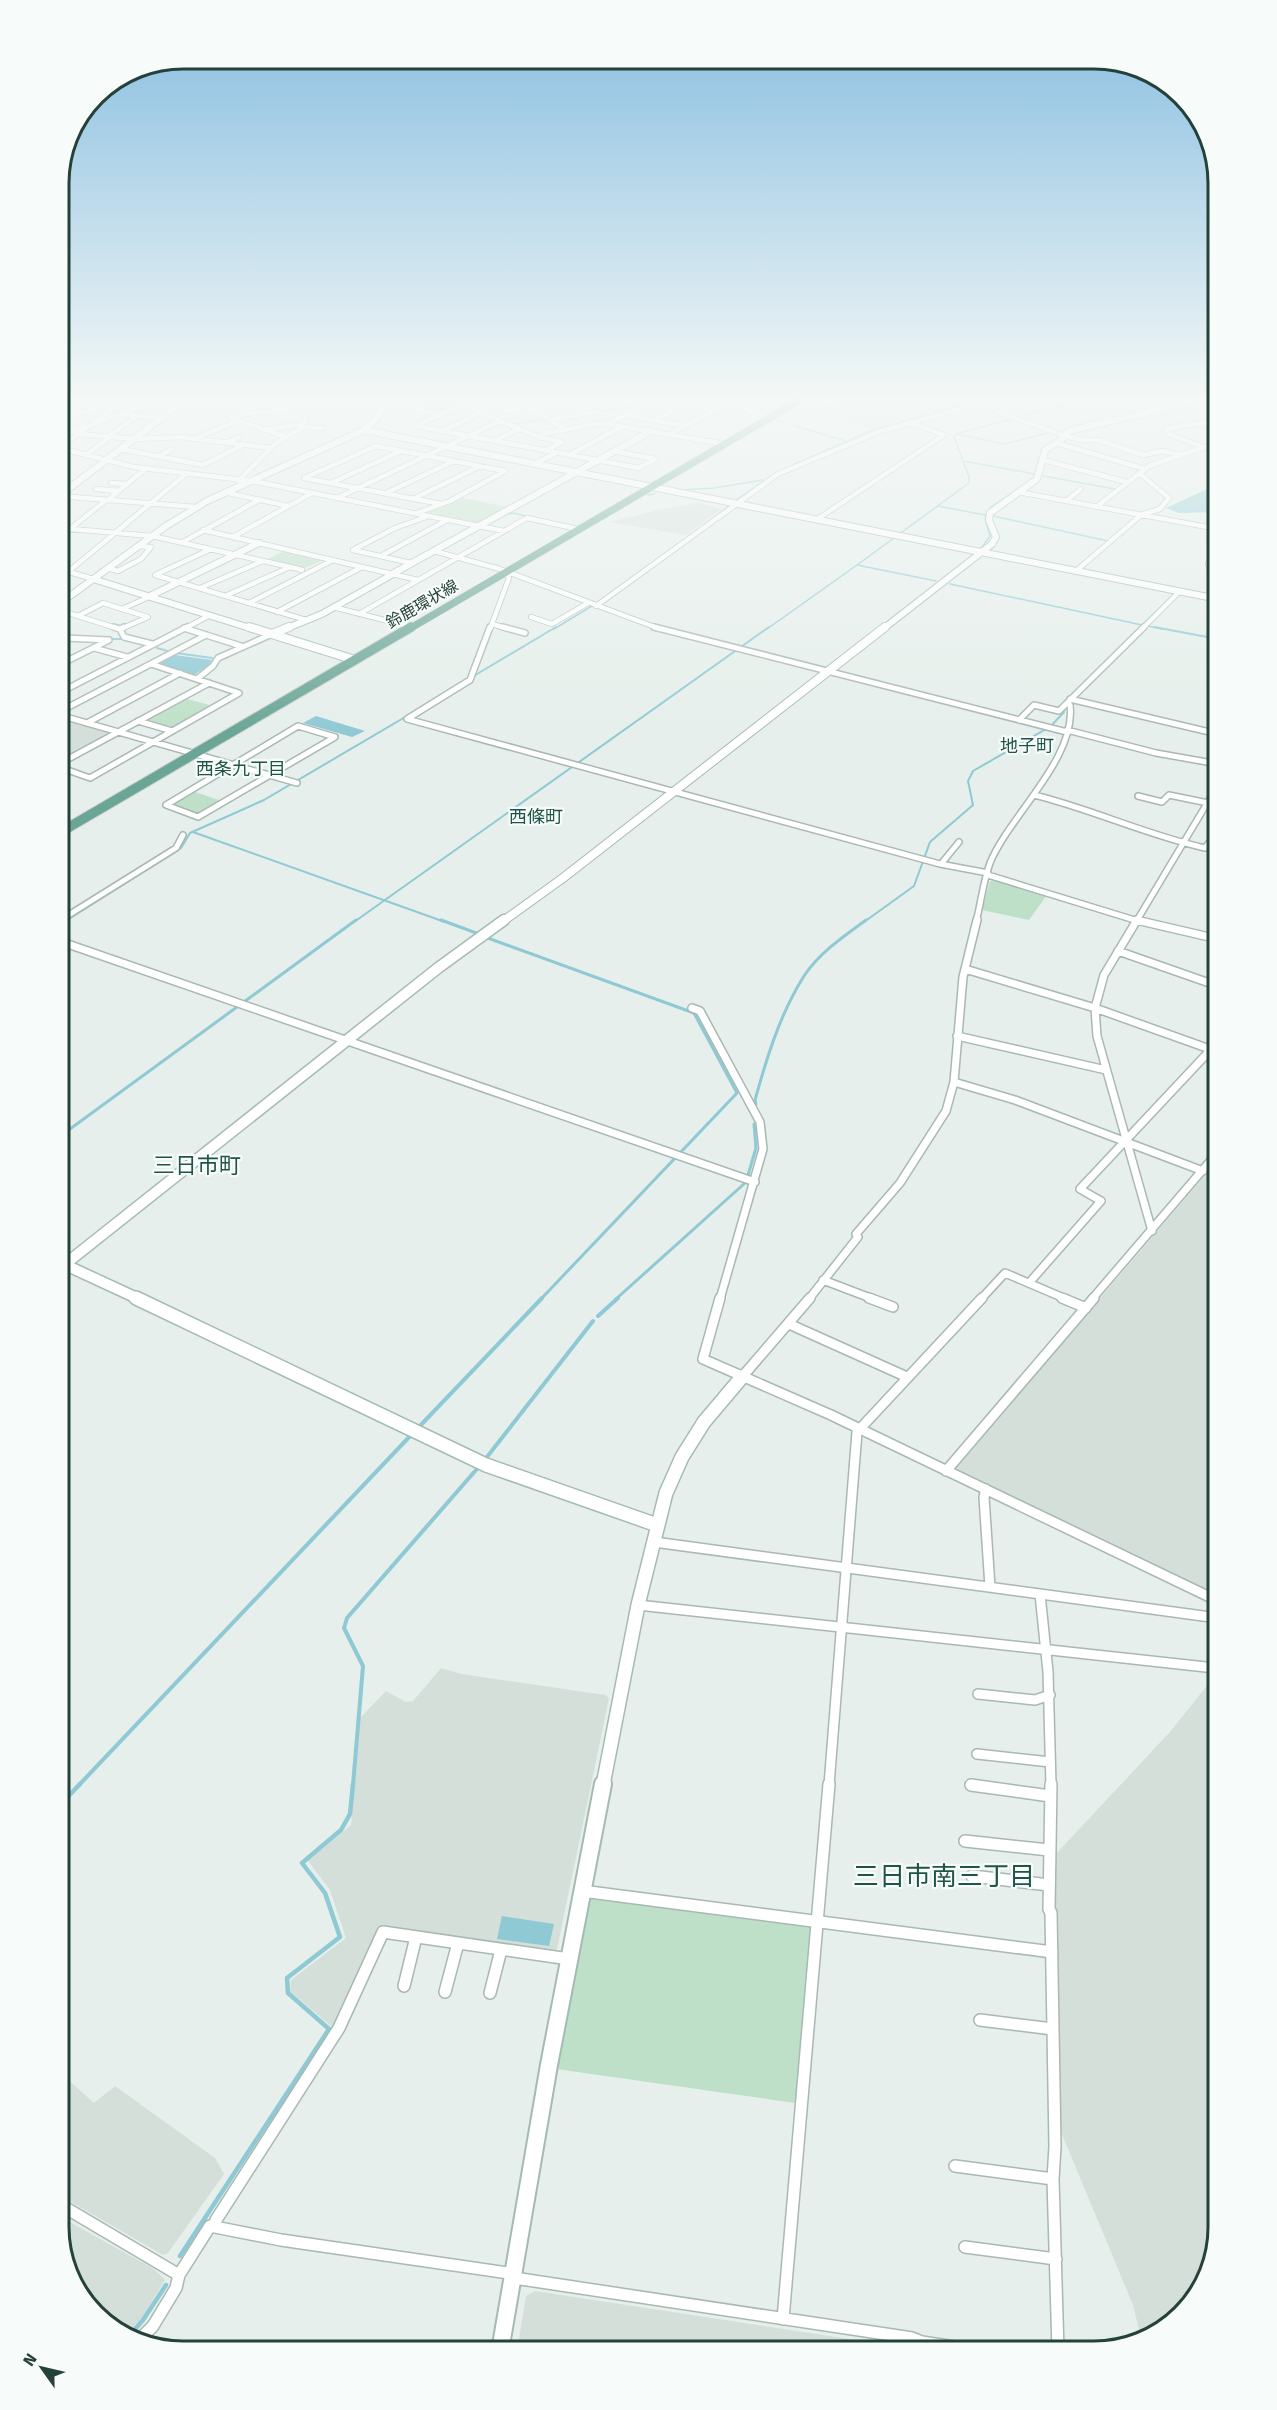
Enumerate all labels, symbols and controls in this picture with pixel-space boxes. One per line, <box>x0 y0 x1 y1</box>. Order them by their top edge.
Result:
street label: 鈴鹿環状線 <box>383 576 461 632</box>
district label: 地子町 <box>1000 735 1054 757</box>
district label: 西条九丁目 <box>196 758 286 780</box>
district label: 西條町 <box>509 806 563 828</box>
district label: 三日市町 <box>153 1152 241 1179</box>
district label: 三日市南三丁目 <box>853 1861 1035 1892</box>
north arrow <box>12 2338 72 2398</box>
text: N <box>19 2350 41 2370</box>

